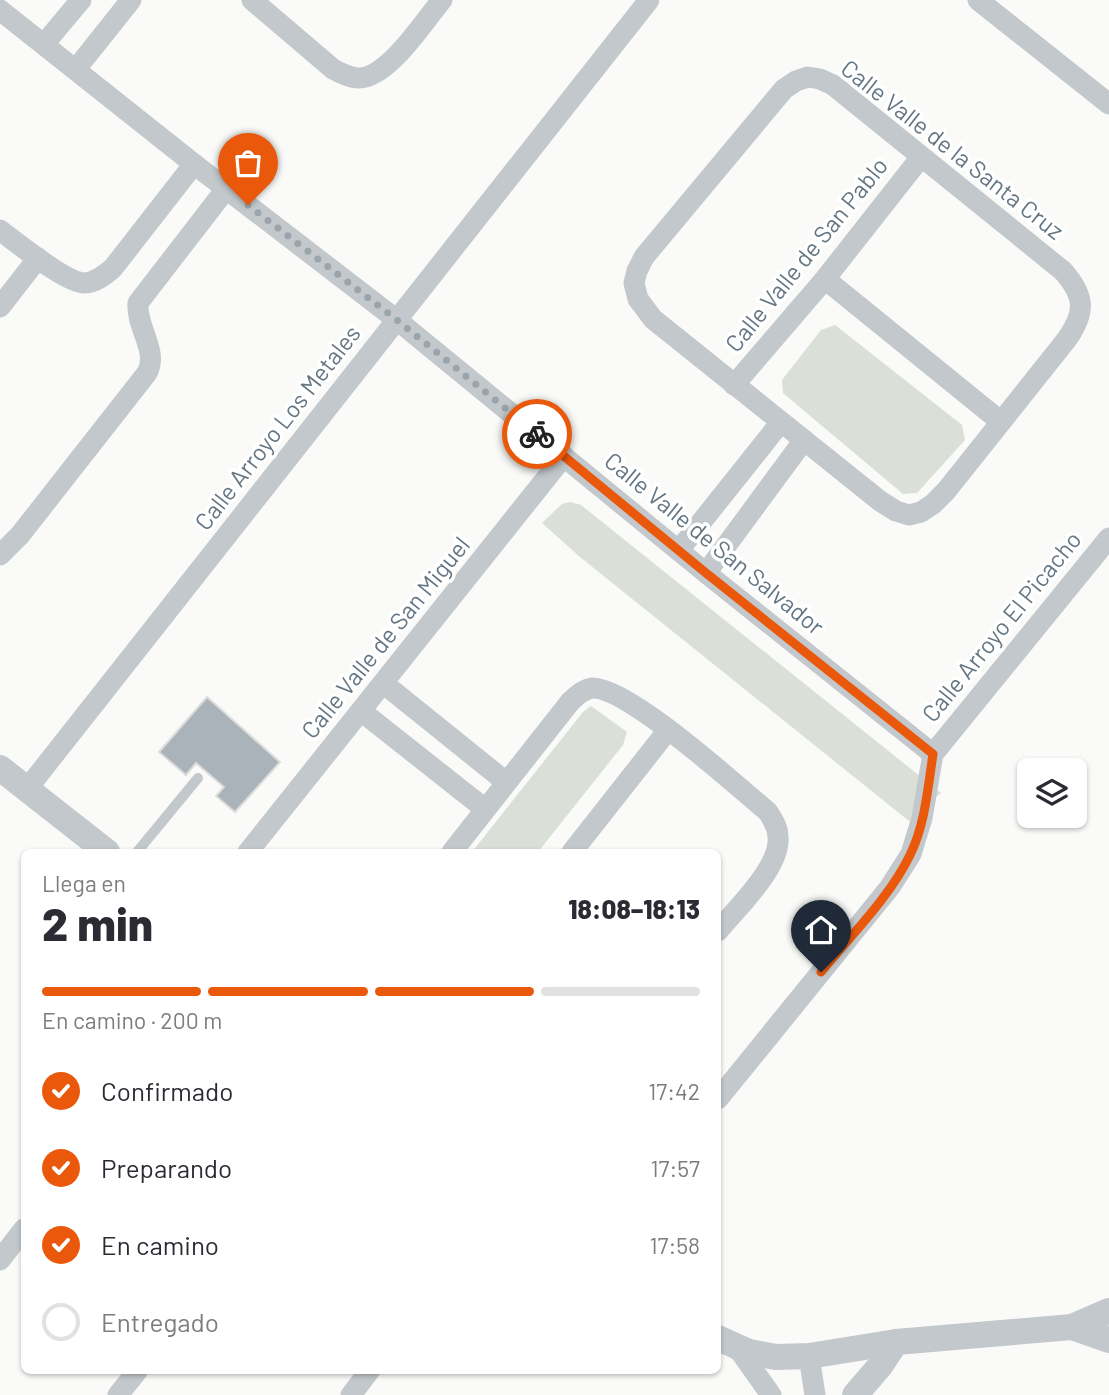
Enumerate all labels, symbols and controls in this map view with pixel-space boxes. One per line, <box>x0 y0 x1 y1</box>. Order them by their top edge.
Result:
street label: Calle Valle de la Santa Cruz <box>836 53 1070 245</box>
pin <box>218 133 278 205</box>
icon: bag <box>229 144 267 182</box>
street label: Calle Valle de San Pablo <box>718 151 893 357</box>
street label: Calle Arroyo Los Metales <box>188 319 366 535</box>
courier <box>502 399 572 469</box>
icon: bike <box>518 415 556 453</box>
street label: Calle Valle de San Salvador <box>599 445 831 640</box>
street label: Calle Arroyo El Picacho <box>915 525 1087 727</box>
street label: Calle Valle de San Miguel <box>295 530 475 744</box>
map controls <box>1017 758 1087 828</box>
button: layers <box>1017 758 1087 828</box>
text: Llega en <box>42 869 126 897</box>
text: 18:08–18:13 <box>568 893 700 924</box>
text: 2 min <box>42 895 153 950</box>
pin <box>791 900 851 972</box>
icon: home <box>802 911 840 949</box>
text: En camino · 200 m <box>42 1006 222 1034</box>
icon: check <box>42 1072 80 1110</box>
text: Confirmado <box>101 1075 233 1106</box>
text: 17:42 <box>648 1077 700 1105</box>
icon: check <box>42 1149 80 1187</box>
text: Preparando <box>101 1152 232 1183</box>
text: 17:57 <box>651 1154 700 1182</box>
icon: check <box>42 1226 80 1264</box>
text: En camino <box>101 1229 219 1260</box>
text: 17:58 <box>649 1231 700 1259</box>
text: Entregado <box>101 1306 219 1337</box>

